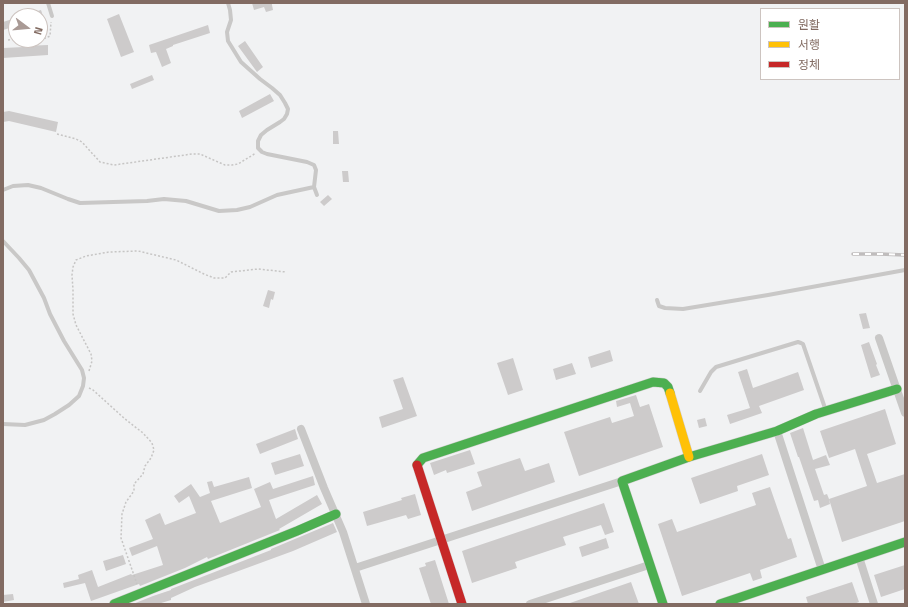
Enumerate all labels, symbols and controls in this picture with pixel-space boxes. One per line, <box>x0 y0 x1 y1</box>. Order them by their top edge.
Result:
north arrow <box>8 8 48 48</box>
legend <box>760 8 900 80</box>
text: 원활 <box>798 15 820 34</box>
text: N <box>30 25 47 37</box>
text: 서행 <box>798 35 820 54</box>
text: 정체 <box>798 55 820 74</box>

